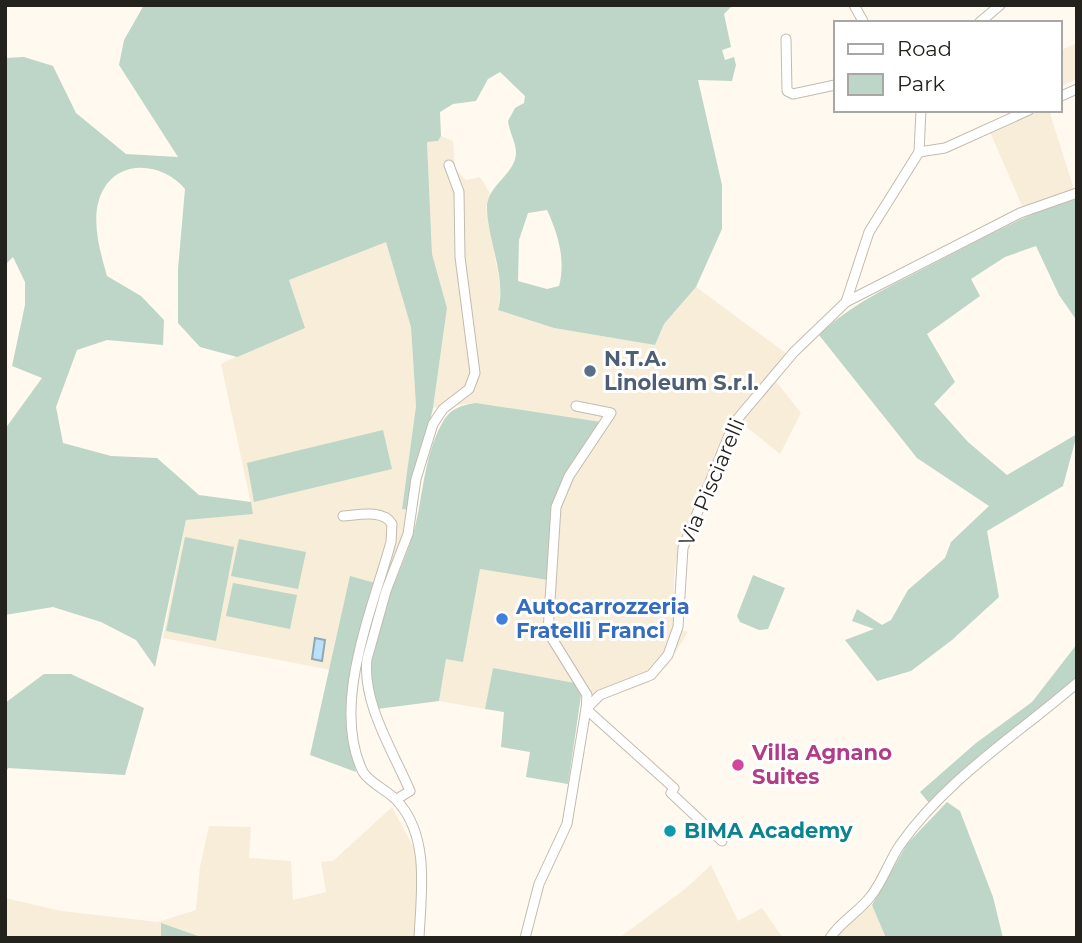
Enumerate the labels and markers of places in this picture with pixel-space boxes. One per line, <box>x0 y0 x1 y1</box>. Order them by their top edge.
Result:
place label: N.T.A. Linoleum S.r.l. <box>604 346 759 395</box>
marker: N.T.A. Linoleum S.r.l. <box>582 363 598 379</box>
place label: Autocarrozzeria Fratelli Franci <box>515 594 690 643</box>
marker: Autocarrozzeria Fratelli Franci <box>494 611 510 627</box>
place label: Villa Agnano Suites <box>751 740 892 789</box>
marker: Villa Agnano Suites <box>730 757 746 773</box>
place label: BIMA Academy <box>684 818 853 843</box>
marker: BIMA Academy <box>662 823 678 839</box>

